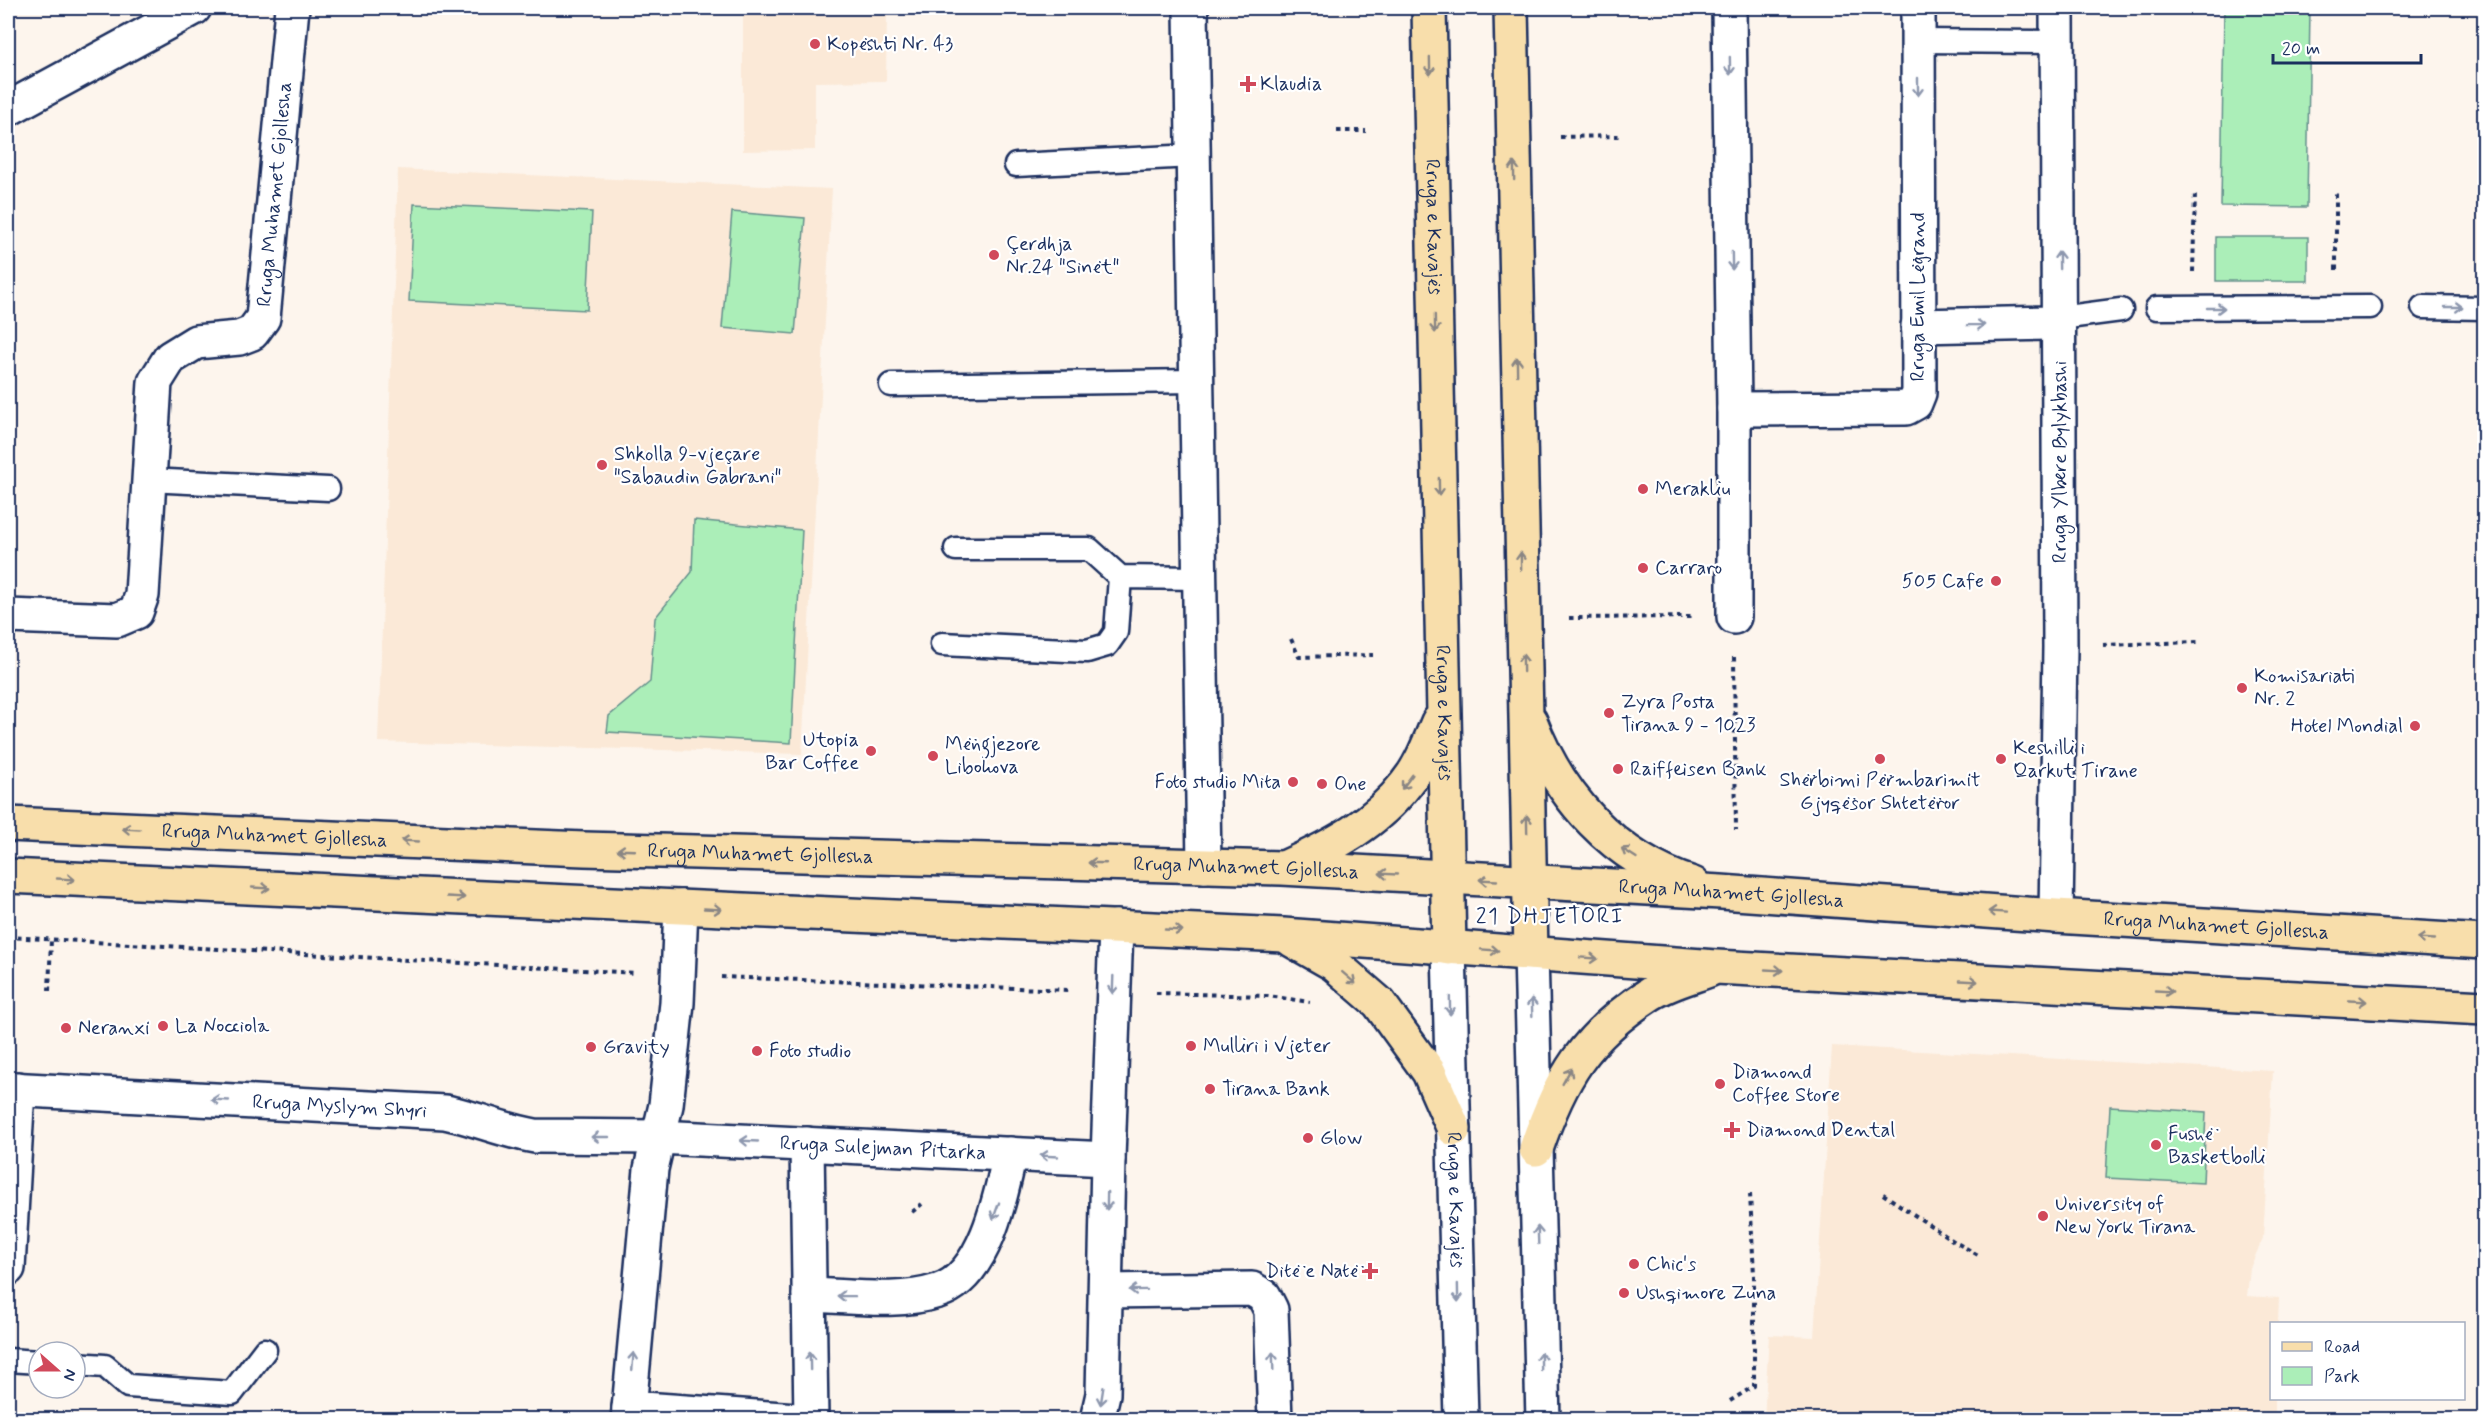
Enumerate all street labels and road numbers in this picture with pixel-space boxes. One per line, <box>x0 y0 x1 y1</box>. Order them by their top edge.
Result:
street label: Rruga Muhamet Gjollesha <box>251 80 299 308</box>
street label: Rruga e Kavajës <box>1418 159 1449 295</box>
street label: Rruga Emil Lëgrand <box>1905 212 1933 382</box>
street label: Rruga Ylbere Bylykbashi <box>2047 361 2075 563</box>
street label: Rruga e Kavajës <box>1429 645 1459 781</box>
street label: Rruga Muhamet Gjollesha <box>161 817 388 854</box>
street label: Rruga Muhamet Gjollesha <box>647 837 874 870</box>
street label: Rruga Muhamet Gjollesha <box>1133 850 1360 886</box>
street label: Rruga Muhamet Gjollesha <box>1618 873 1845 914</box>
street label: Rruga Muhamet Gjollesha <box>2103 905 2330 946</box>
street label: Rruga Myslym Shyri <box>252 1088 428 1125</box>
street label: Rruga Sulejman Pitarka <box>779 1129 987 1167</box>
street label: Rruga e Kavajës <box>1440 1132 1471 1268</box>

